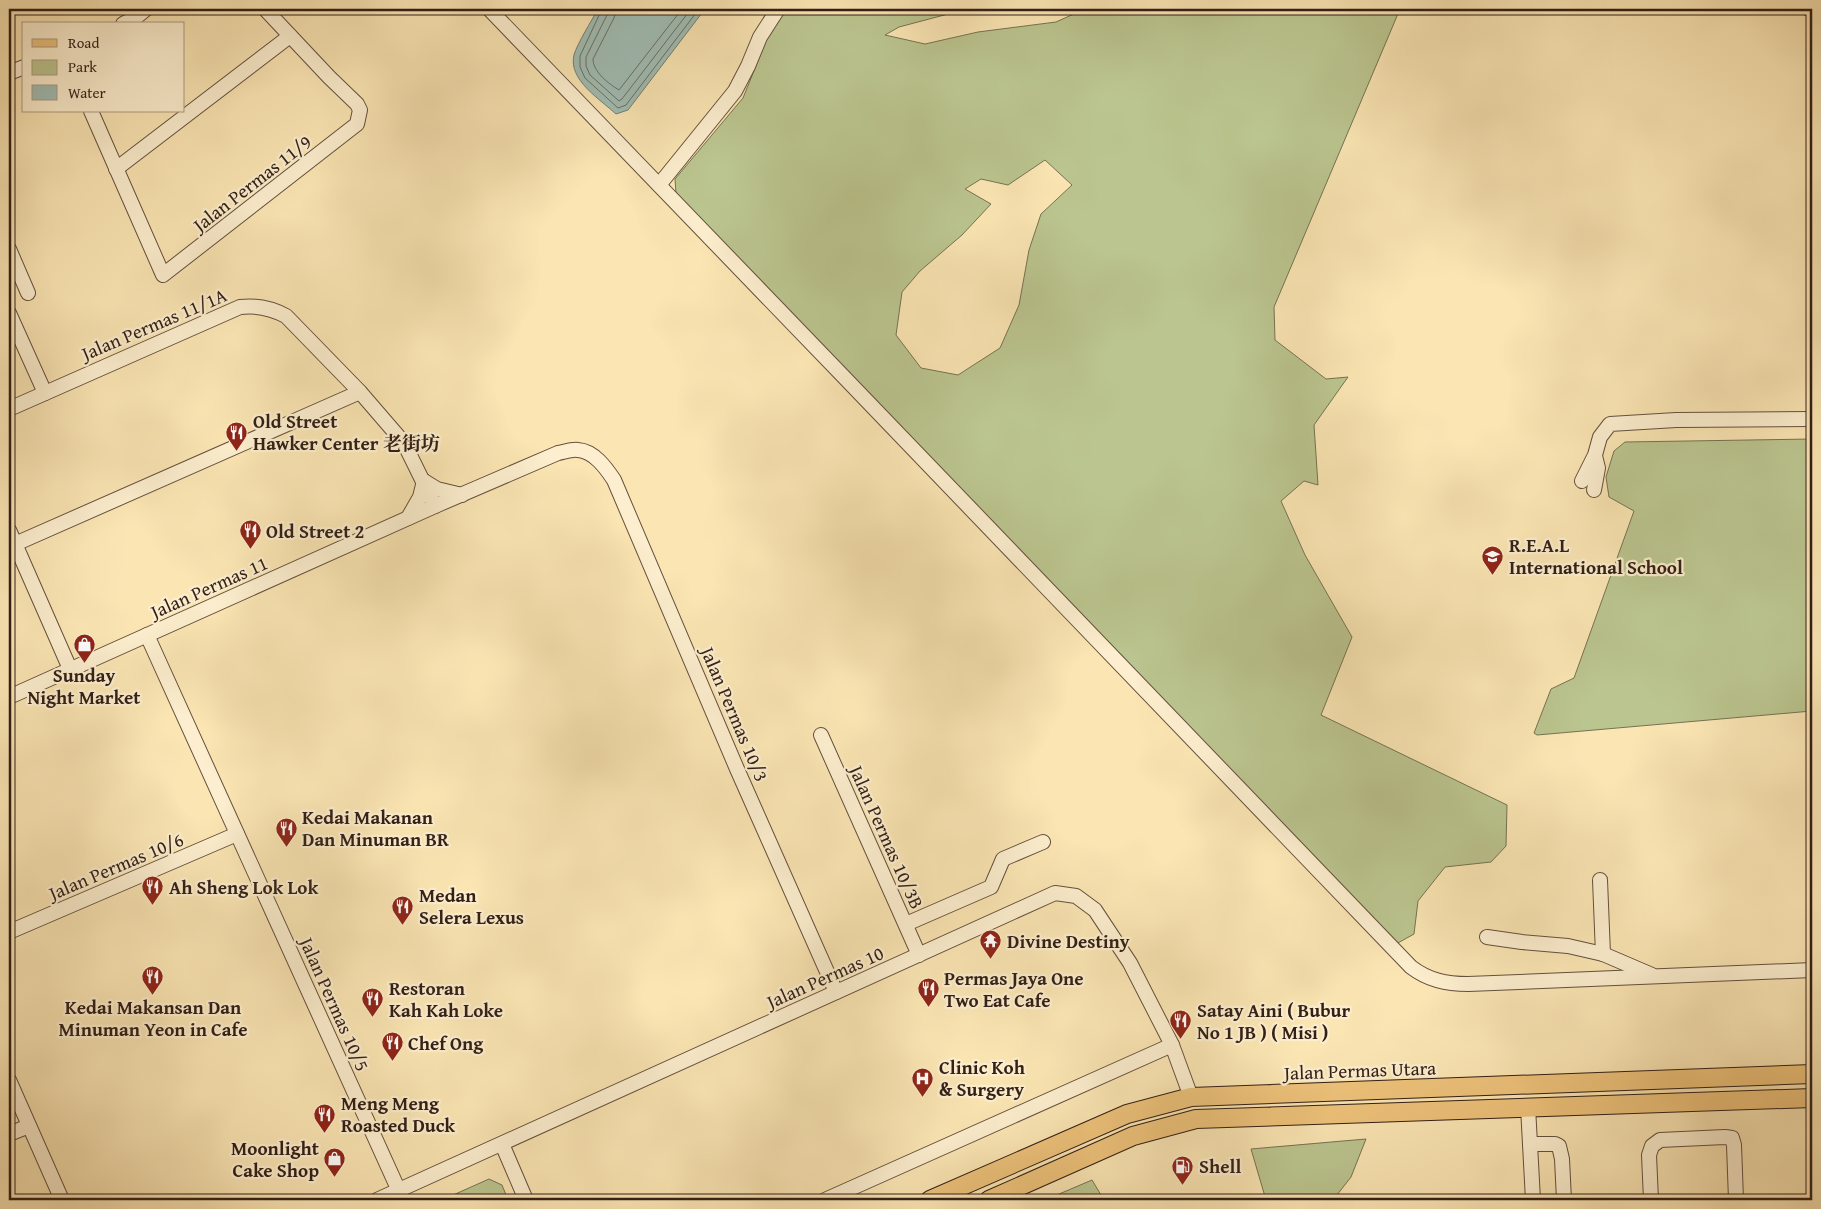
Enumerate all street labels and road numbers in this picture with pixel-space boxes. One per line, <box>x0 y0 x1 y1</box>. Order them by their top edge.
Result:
street label: Jalan Permas 11/9 <box>185 128 317 240</box>
street label: Jalan Permas 11/1A <box>75 281 231 368</box>
street label: Jalan Permas 11 <box>144 549 272 626</box>
street label: Jalan Permas 10/3 <box>693 641 776 786</box>
street label: Jalan Permas 10/3B <box>842 759 931 913</box>
street label: Jalan Permas 10/6 <box>43 825 188 908</box>
street label: Jalan Permas 10/5 <box>292 931 377 1075</box>
street label: Jalan Permas 10 <box>760 939 888 1016</box>
street label: Jalan Permas Utara <box>1281 1053 1437 1087</box>

